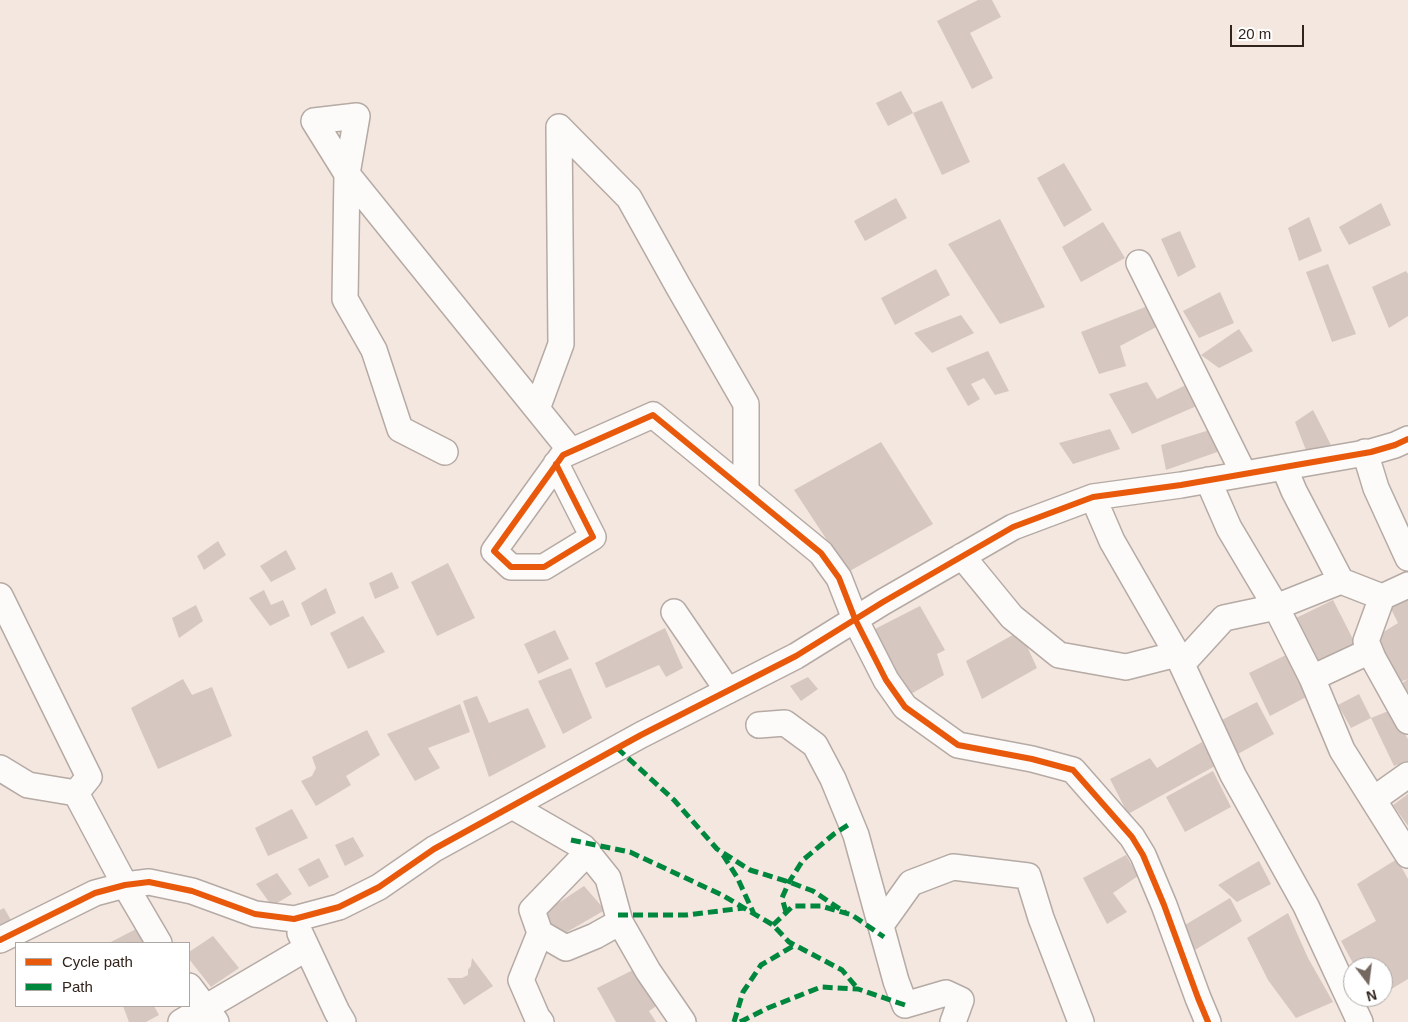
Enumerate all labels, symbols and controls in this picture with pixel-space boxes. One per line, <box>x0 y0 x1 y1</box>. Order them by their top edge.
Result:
scale bar <box>1233 15 1307 47</box>
text: 20 m <box>1238 25 1271 42</box>
legend <box>15 942 190 1007</box>
text: Cycle path <box>62 953 133 970</box>
north arrow <box>1343 957 1393 1007</box>
text: Path <box>62 978 93 995</box>
text: N <box>1365 986 1379 1005</box>

